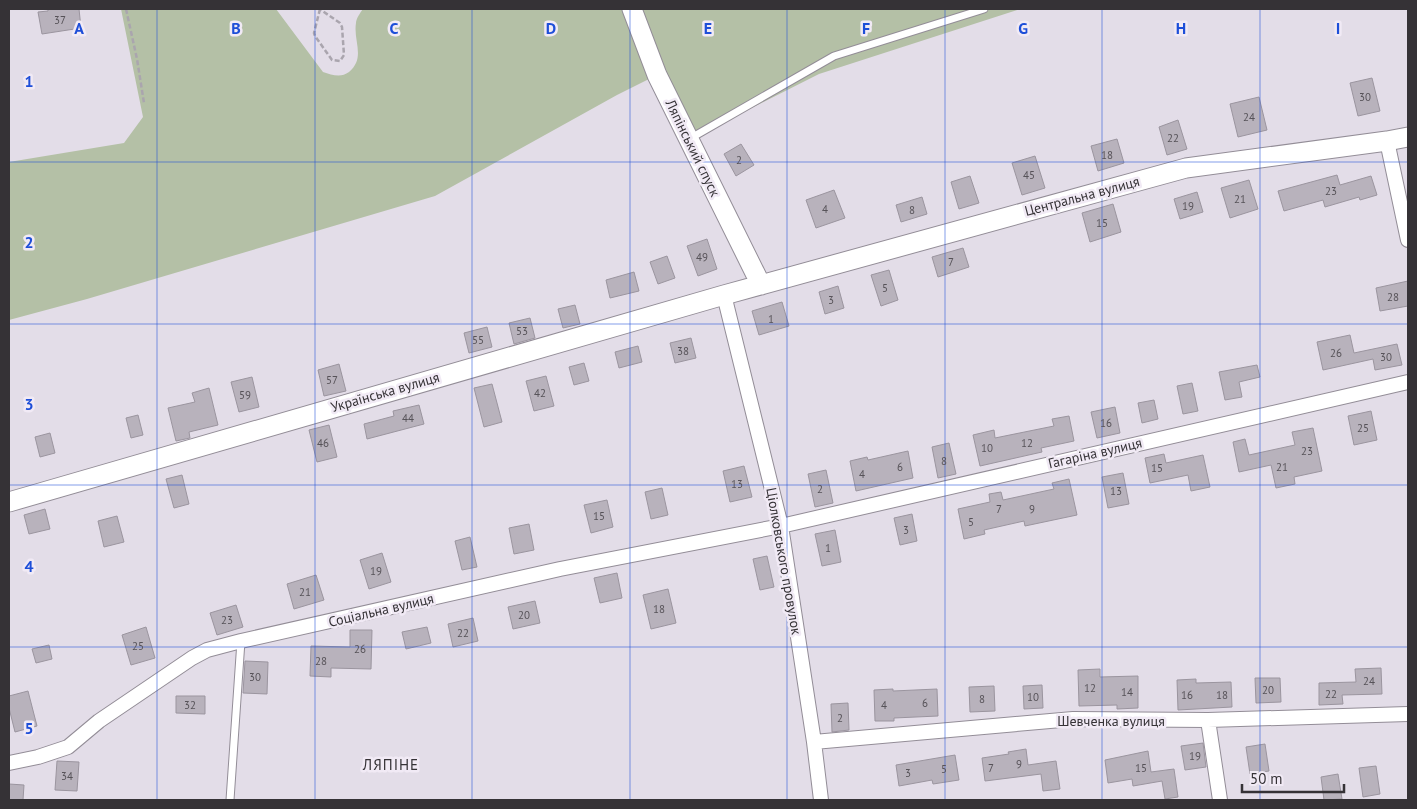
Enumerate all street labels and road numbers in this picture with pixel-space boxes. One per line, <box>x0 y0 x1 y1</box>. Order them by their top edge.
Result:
street label: Ляпінський спуск <box>661 96 724 200</box>
street label: Центральна вулиця <box>1023 172 1141 220</box>
street label: Українська вулиця <box>329 368 441 416</box>
street label: Гагаріна вулиця <box>1046 433 1144 473</box>
street label: Ціолковського провулок <box>762 486 806 636</box>
street label: Соціальна вулиця <box>327 589 435 631</box>
street label: Шевченка вулиця <box>1057 712 1165 730</box>

